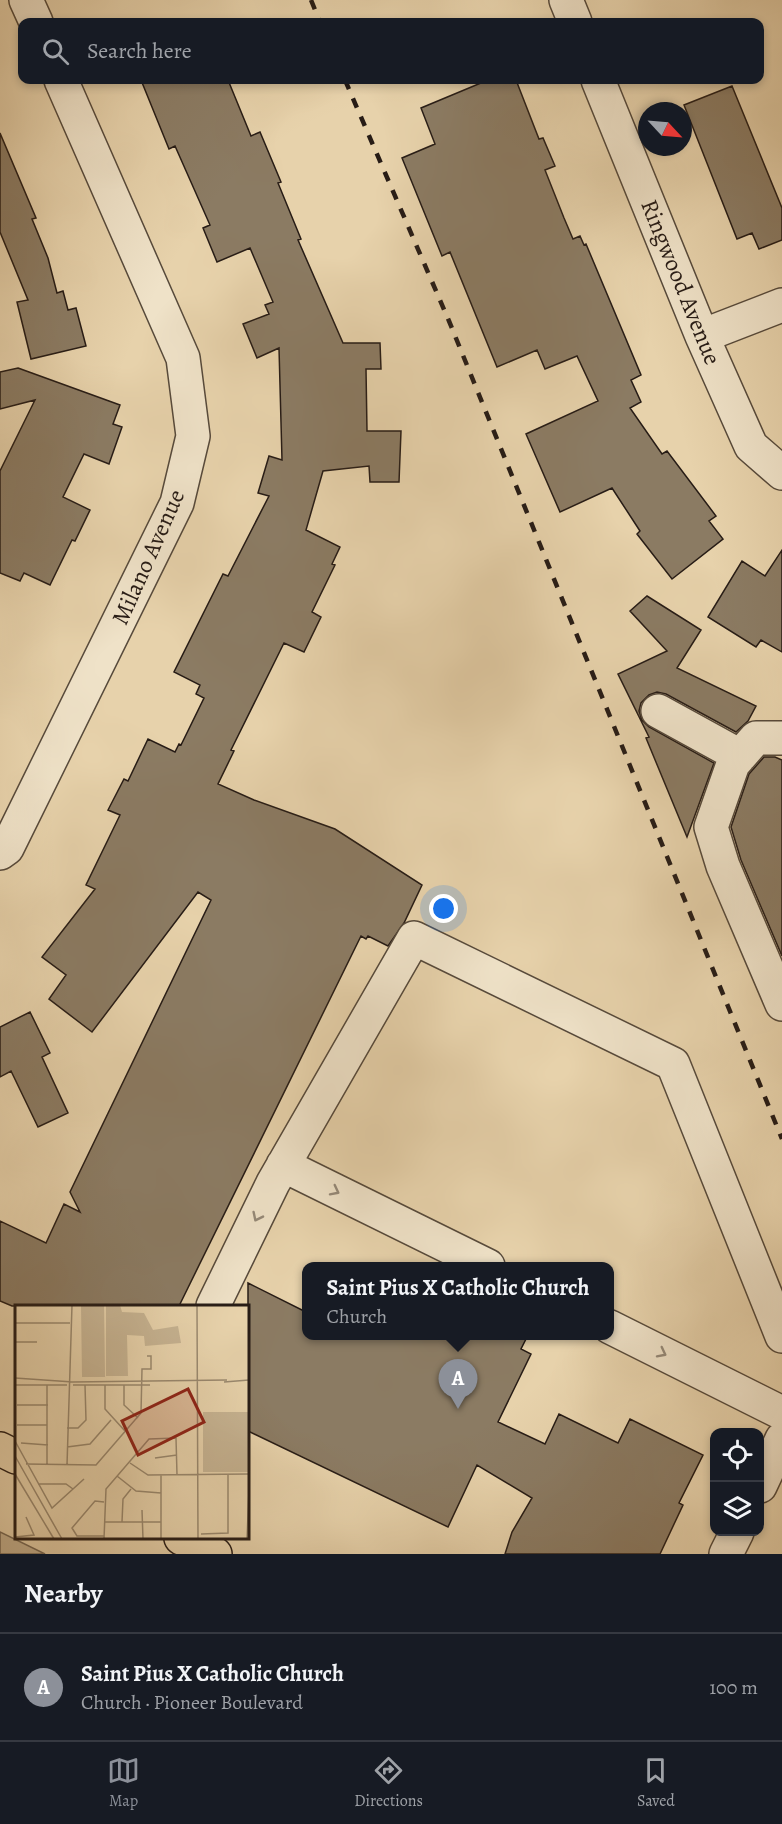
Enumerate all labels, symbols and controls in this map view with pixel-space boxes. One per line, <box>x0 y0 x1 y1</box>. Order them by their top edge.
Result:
search box <box>18 18 764 84</box>
icon: search <box>39 35 72 68</box>
text: Search here <box>87 36 192 66</box>
north arrow <box>638 102 692 156</box>
street label: Ringwood Avenue <box>633 194 729 370</box>
street label: Milano Avenue <box>104 484 192 630</box>
your location <box>429 894 458 923</box>
one-way arrow <box>329 1183 340 1195</box>
one-way arrow <box>252 1210 264 1221</box>
popup <box>302 1262 614 1340</box>
text: Saint Pius X Catholic Church <box>327 1273 589 1303</box>
text: Church <box>327 1303 387 1330</box>
inset map <box>15 1305 249 1539</box>
one-way arrow <box>655 1346 666 1358</box>
pin: A <box>438 1360 478 1409</box>
map controls <box>710 1428 764 1536</box>
button: locate <box>710 1428 764 1482</box>
button: layers <box>710 1482 764 1536</box>
text: Nearby <box>24 1576 103 1611</box>
text: Saint Pius X Catholic Church <box>81 1659 344 1689</box>
text: A <box>37 1674 50 1701</box>
text: 100 m <box>709 1674 758 1701</box>
text: Church · Pioneer Boulevard <box>81 1689 303 1716</box>
tab: Map <box>107 1754 140 1812</box>
tab: Directions <box>354 1754 423 1812</box>
tab: Saved <box>637 1754 675 1812</box>

